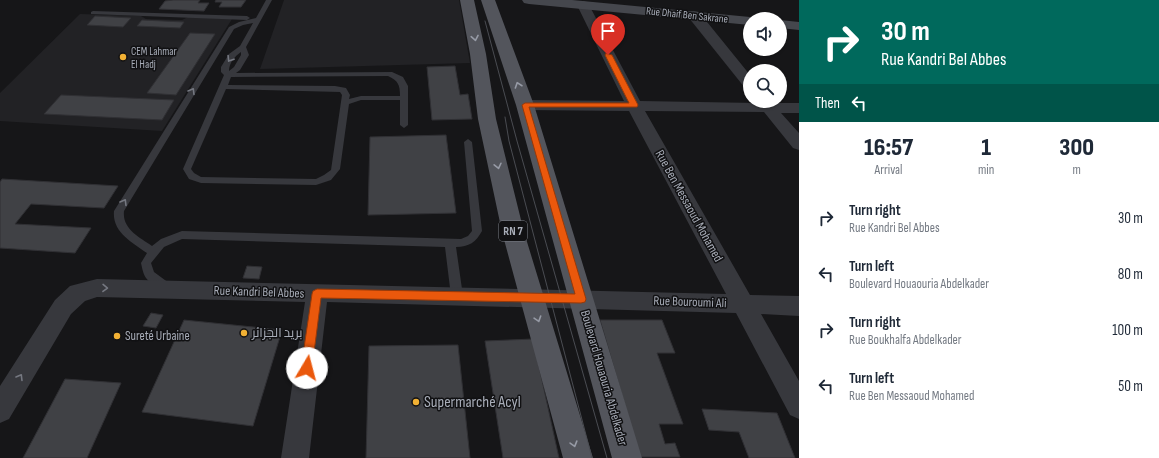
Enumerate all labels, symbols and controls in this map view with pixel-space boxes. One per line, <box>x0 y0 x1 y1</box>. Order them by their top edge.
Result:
street label: Rue Dhaif Ben Sakrane <box>645 4 729 26</box>
map controls <box>743 12 787 108</box>
button: sound <box>743 12 787 56</box>
pin <box>591 14 625 55</box>
text: 30 m <box>881 15 930 48</box>
icon: right <box>815 16 867 68</box>
icon: arrive <box>597 20 619 42</box>
one-way arrow <box>470 35 478 41</box>
place label: CEM Lahmar El Hadj <box>131 45 177 71</box>
text: Rue Kandri Bel Abbes <box>881 49 1007 70</box>
marker: CEM Lahmar El Hadj <box>118 52 128 62</box>
one-way arrow <box>227 55 235 62</box>
button: search <box>743 64 787 108</box>
one-way arrow <box>514 81 523 88</box>
one-way arrow <box>187 88 195 95</box>
icon: left <box>848 92 870 114</box>
text: Then <box>815 94 840 113</box>
text: 16:57 <box>864 133 913 162</box>
text: 1 <box>981 133 991 162</box>
text: 300 <box>1059 133 1094 162</box>
street label: Rue Ben Messaoud Mohamed <box>652 147 726 265</box>
text: Arrival <box>875 162 902 178</box>
text: min <box>978 162 994 178</box>
text: m <box>1072 162 1081 178</box>
one-way arrow <box>493 163 501 169</box>
one-way arrow <box>120 199 127 206</box>
text: Turn right <box>849 201 901 220</box>
icon: right <box>815 207 837 229</box>
text: 30 m <box>1118 209 1143 228</box>
text: Rue Kandri Bel Abbes <box>849 220 940 236</box>
road number: RN 7 <box>499 221 527 241</box>
text: Turn left <box>849 257 894 276</box>
icon: left <box>815 263 837 285</box>
text: 80 m <box>1118 265 1143 284</box>
text: Boulevard Houaouria Abdelkader <box>849 276 989 292</box>
street label: Rue Kandri Bel Abbes <box>213 282 305 302</box>
one-way arrow <box>102 284 108 292</box>
street label: Rue Bouroumi Ali <box>653 293 727 311</box>
street label: Boulevard Houaouria Abdelkader <box>577 308 631 448</box>
text: Turn right <box>849 313 901 332</box>
one-way arrow <box>534 315 542 322</box>
icon: right <box>815 319 837 341</box>
text: 100 m <box>1112 321 1143 340</box>
place label: بريد الجزائر <box>251 325 303 341</box>
place label: Sureté Urbaine <box>125 328 190 344</box>
marker: بريد الجزائر <box>239 328 249 338</box>
marker: Sureté Urbaine <box>112 331 122 341</box>
text: Rue Boukhalfa Abdelkader <box>849 332 962 348</box>
position arrow <box>286 347 328 389</box>
text: Turn left <box>849 369 894 388</box>
one-way arrow <box>16 374 23 381</box>
icon: left <box>815 375 837 397</box>
text: 50 m <box>1118 377 1143 396</box>
text: Rue Ben Messaoud Mohamed <box>849 388 974 404</box>
place label: Supermarché Acyl <box>424 393 521 412</box>
marker: Supermarché Acyl <box>411 397 421 407</box>
one-way arrow <box>569 440 578 447</box>

